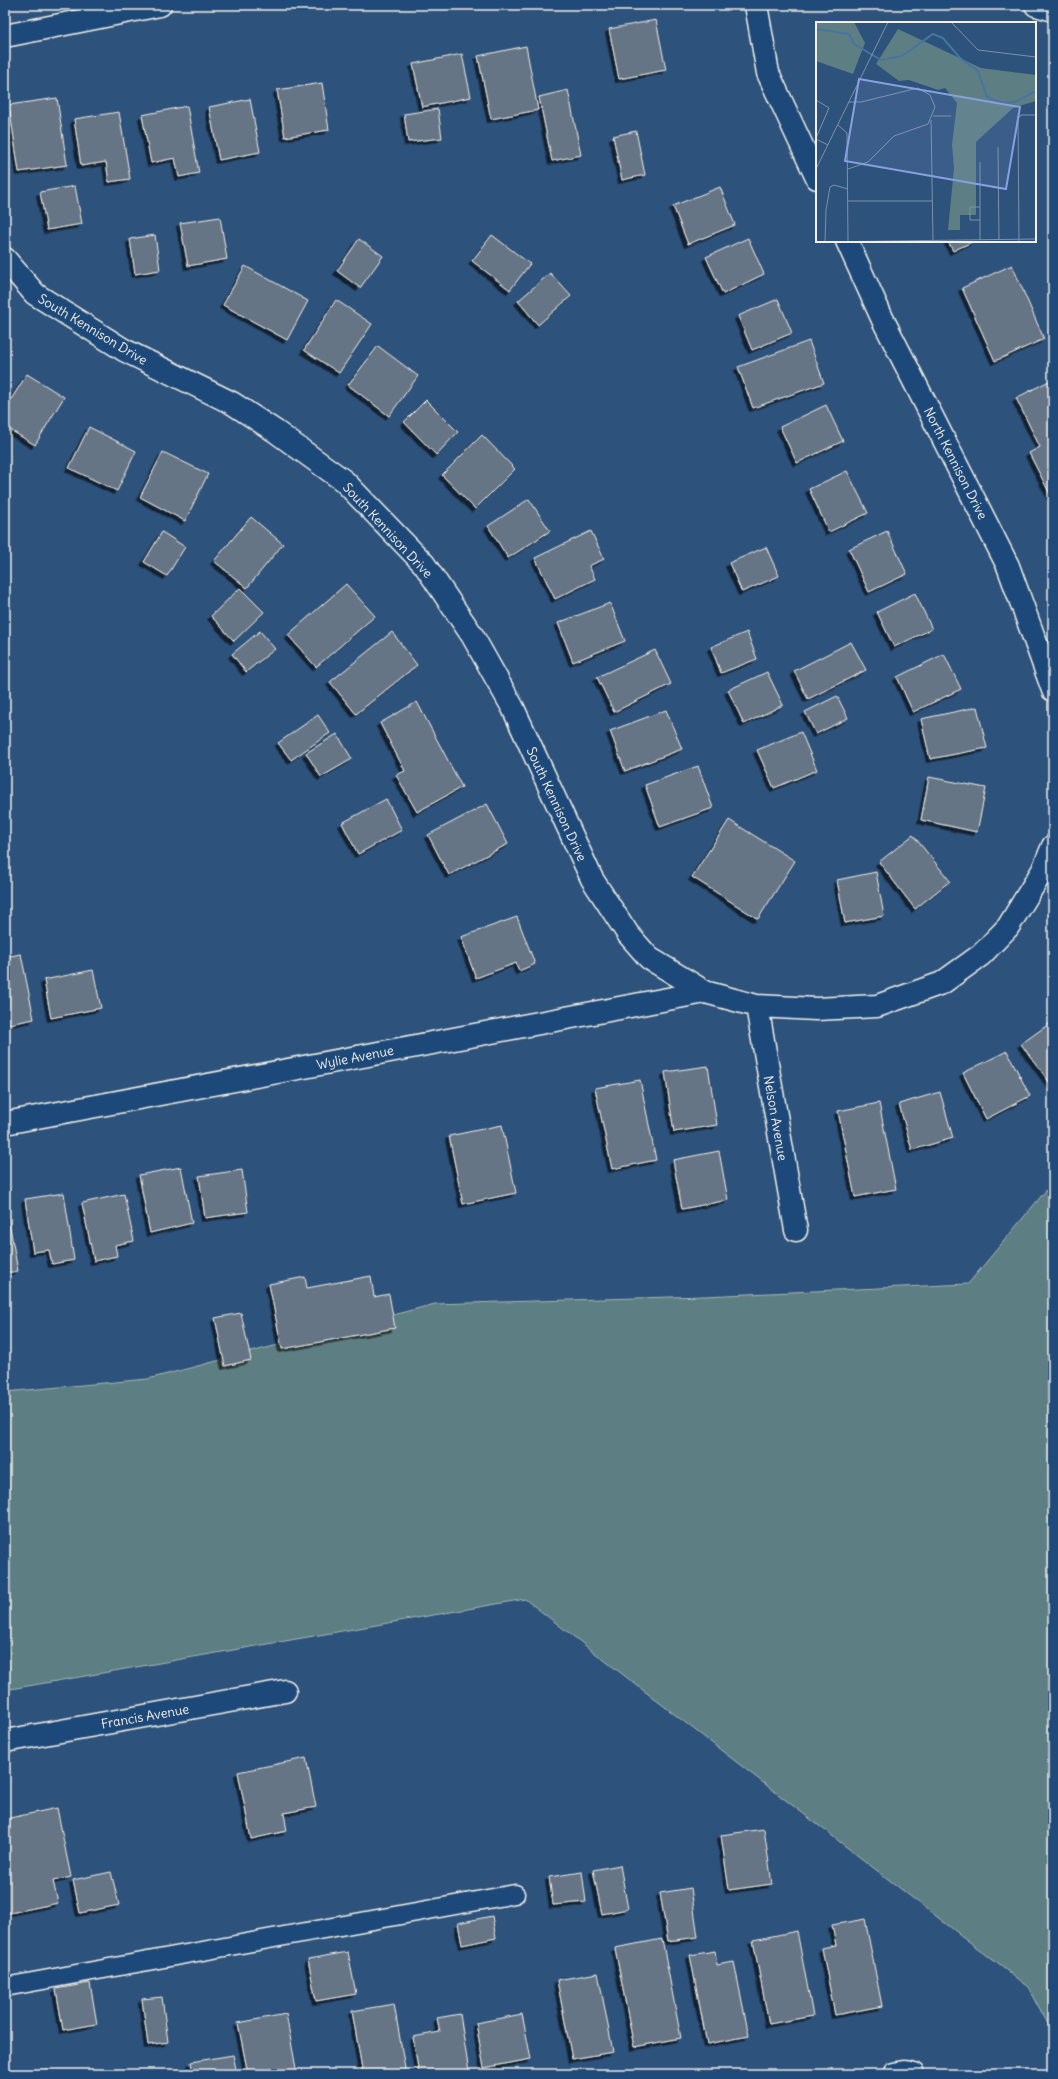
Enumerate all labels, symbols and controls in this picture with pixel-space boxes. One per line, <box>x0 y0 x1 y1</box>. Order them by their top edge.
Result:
inset map <box>816 22 1036 242</box>
street label: South Kennison Drive <box>35 290 150 369</box>
street label: North Kennison Drive <box>920 404 991 522</box>
street label: South Kennison Drive <box>339 479 436 582</box>
street label: South Kennison Drive <box>523 744 591 864</box>
street label: Wylie Avenue <box>315 1042 395 1073</box>
street label: Nelson Avenue <box>760 1074 791 1162</box>
street label: Francis Avenue <box>100 1700 190 1733</box>

